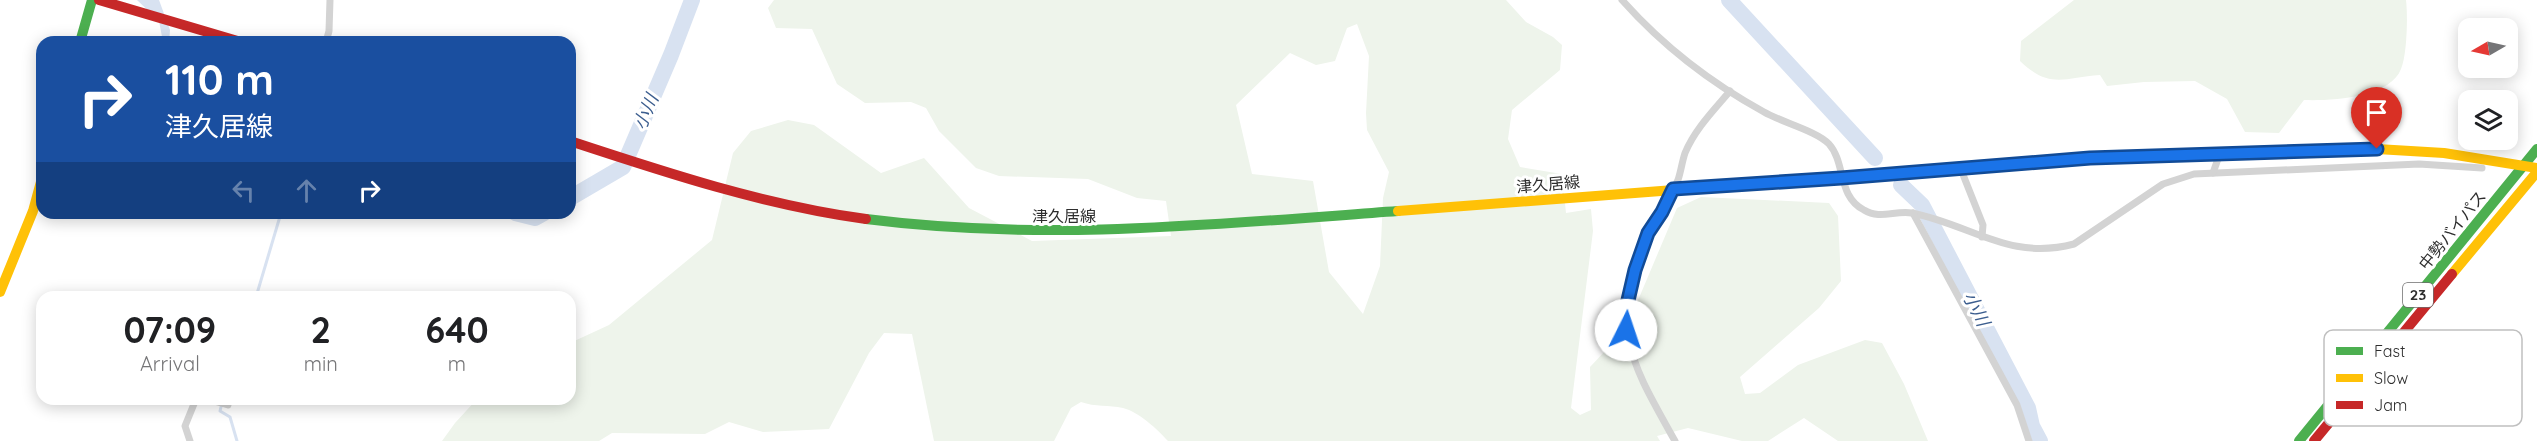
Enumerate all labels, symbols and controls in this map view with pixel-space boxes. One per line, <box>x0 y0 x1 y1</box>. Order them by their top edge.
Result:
north arrow <box>2458 18 2518 78</box>
map controls <box>2458 18 2518 150</box>
text: 110 m <box>165 53 274 106</box>
icon: right <box>66 60 144 138</box>
pin <box>2351 87 2402 149</box>
water label: 小川 <box>628 89 664 133</box>
button: layers <box>2458 90 2518 150</box>
icon: arrive <box>2360 96 2393 129</box>
text: 津久居線 <box>165 109 273 143</box>
street label: 津久居線 <box>1515 171 1581 197</box>
icon: left <box>227 174 260 207</box>
icon: ahead <box>290 174 323 207</box>
icon: right <box>353 174 386 207</box>
street label: 中勢バイパス <box>2414 187 2490 273</box>
street label: 津久居線 <box>1032 206 1096 226</box>
road number: 23 <box>2403 283 2433 307</box>
water label: 小川 <box>1958 288 1996 332</box>
position arrow <box>1594 298 1658 362</box>
text: 07:09 <box>123 307 216 352</box>
text: 2 <box>311 307 331 352</box>
text: 640 <box>425 307 489 352</box>
legend <box>2324 330 2522 426</box>
text: Fast <box>2374 341 2405 361</box>
text: Arrival <box>140 351 200 376</box>
text: min <box>304 351 338 376</box>
text: m <box>448 351 466 376</box>
text: Slow <box>2374 368 2408 388</box>
text: Jam <box>2374 395 2407 415</box>

